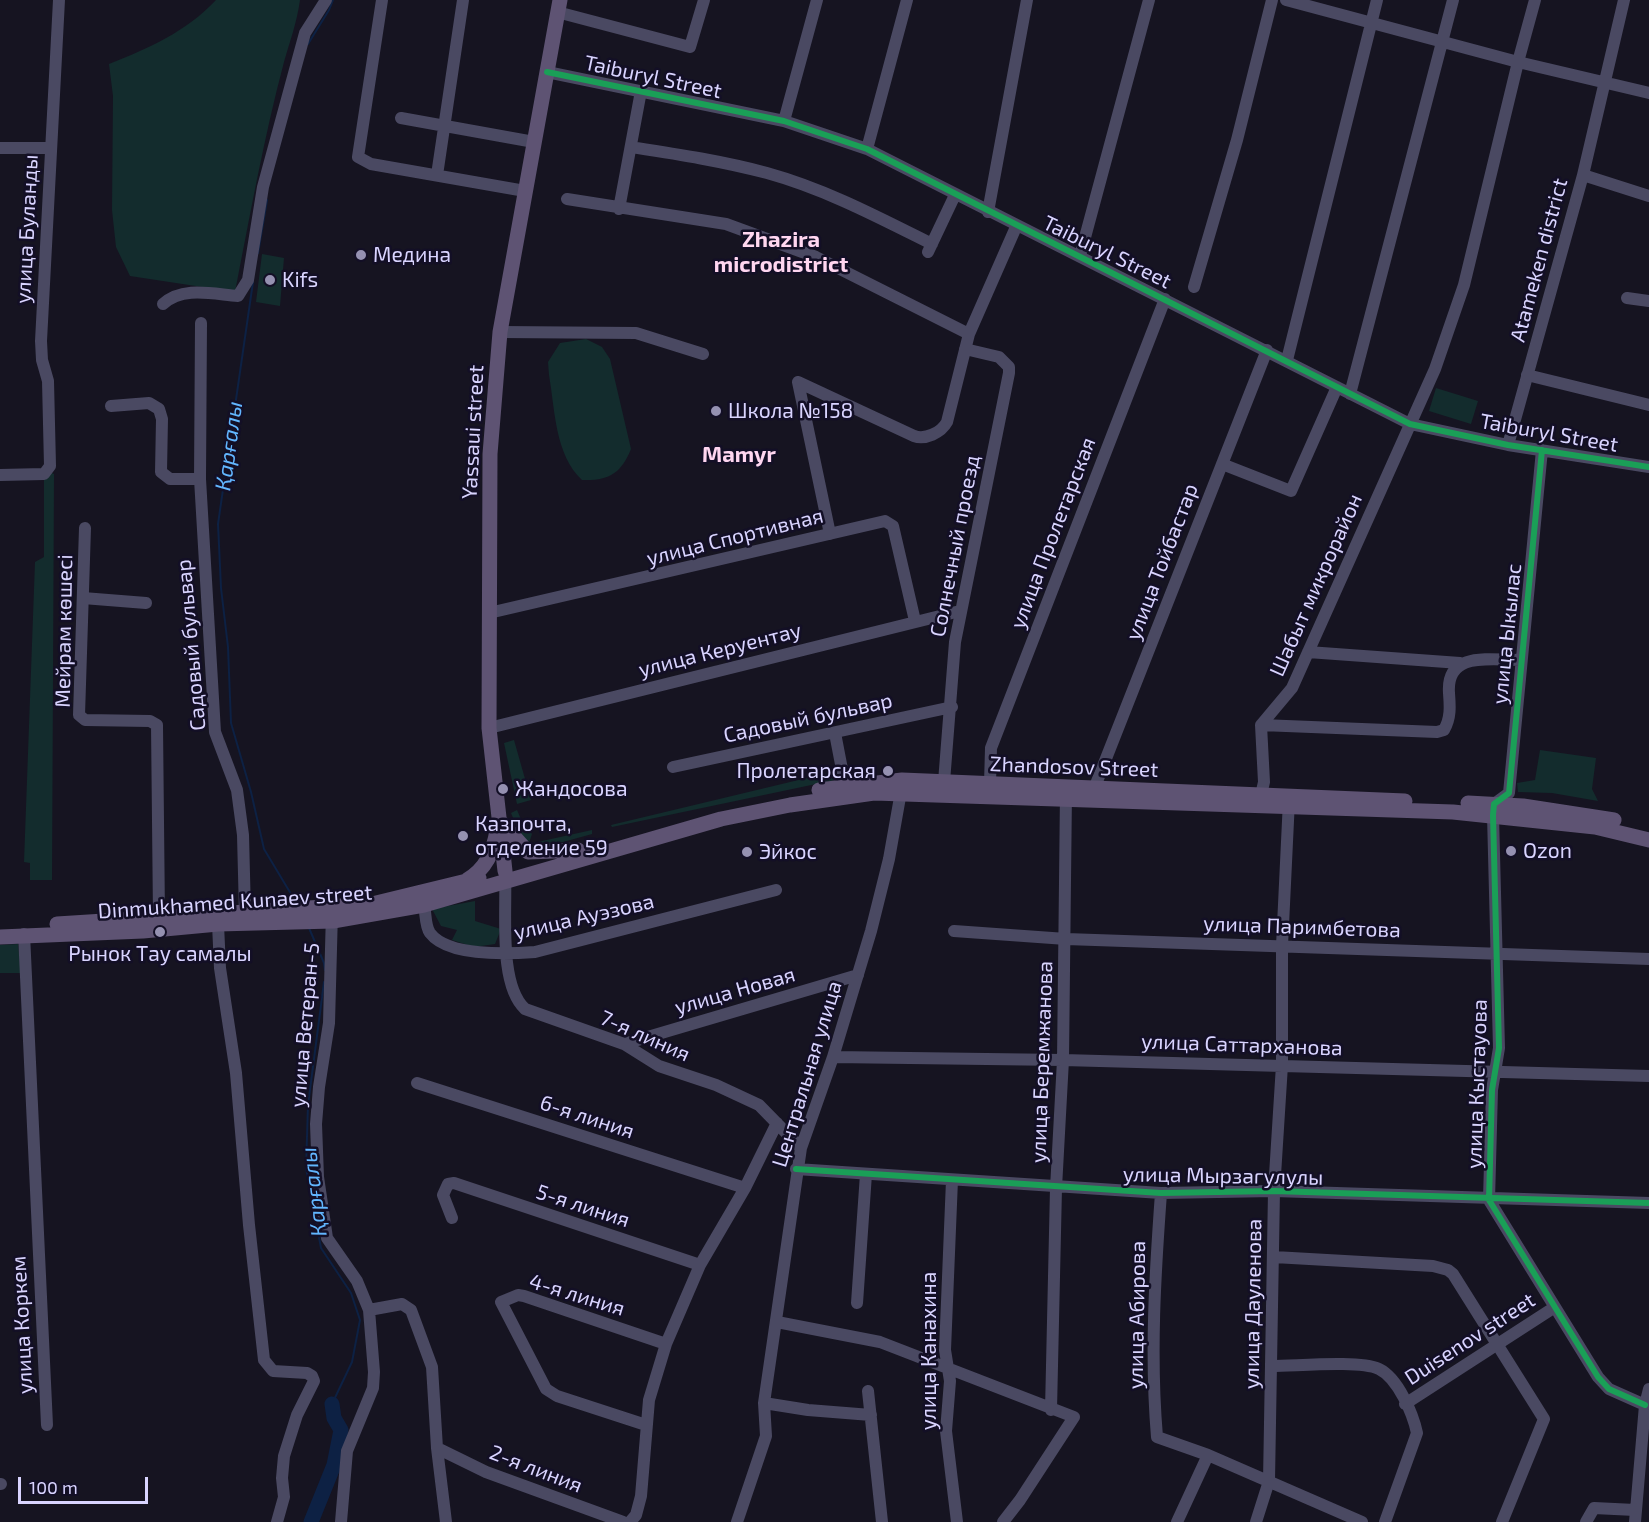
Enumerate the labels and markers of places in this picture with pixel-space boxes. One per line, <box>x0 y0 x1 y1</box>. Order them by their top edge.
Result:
place label: Медина <box>373 242 451 268</box>
marker: Медина <box>354 248 368 262</box>
place label: Kifs <box>282 267 318 293</box>
marker: Kifs <box>263 273 277 287</box>
place label: Школа №158 <box>728 398 853 424</box>
marker: Школа №158 <box>709 404 723 418</box>
place label: Пролетарская <box>736 758 876 784</box>
marker: Пролетарская <box>881 764 895 778</box>
place label: Жандосова <box>515 776 627 802</box>
marker: Жандосова <box>496 782 510 796</box>
place label: Казпочта, отделение 59 <box>475 811 608 861</box>
marker: Казпочта, отделение 59 <box>456 829 470 843</box>
place label: Ozon <box>1523 838 1572 864</box>
place label: Эйкос <box>759 839 817 865</box>
marker: Ozon <box>1504 844 1518 858</box>
marker: Эйкос <box>740 845 754 859</box>
marker: Рынок Тау самалы <box>153 925 167 939</box>
place label: Рынок Тау самалы <box>68 941 252 967</box>

